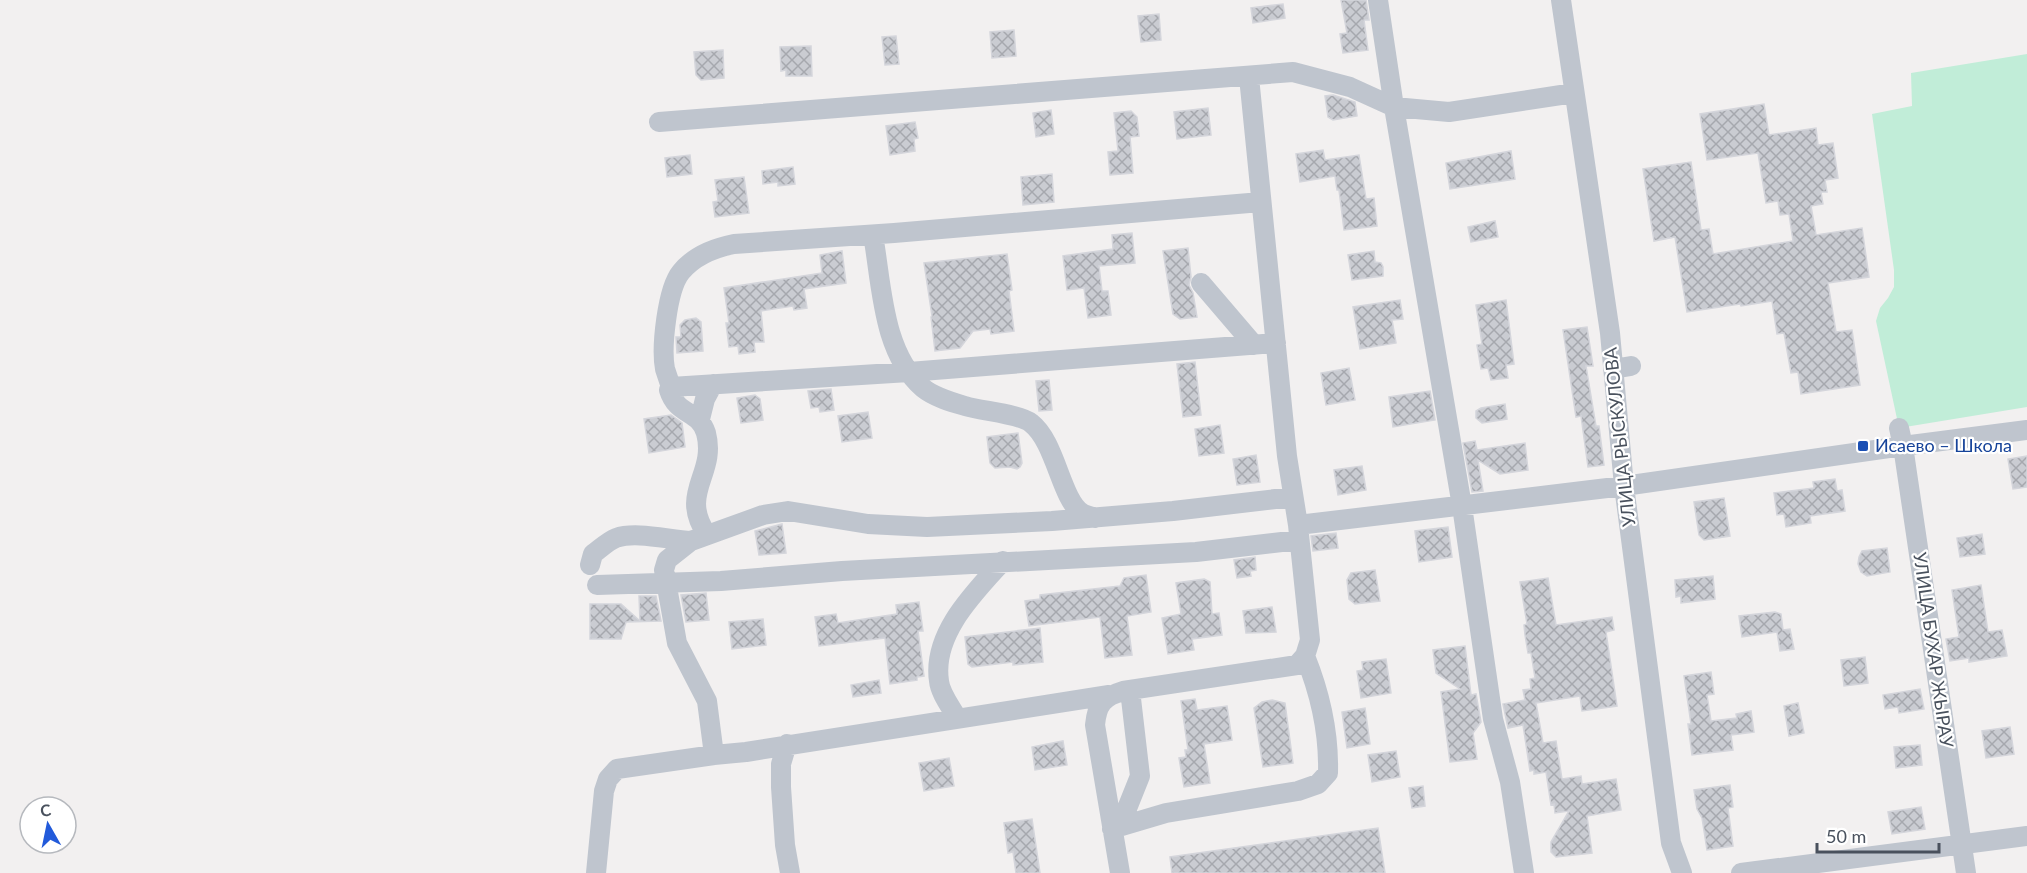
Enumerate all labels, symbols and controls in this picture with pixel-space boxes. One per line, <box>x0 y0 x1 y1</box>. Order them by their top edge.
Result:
street label: УЛИЦА РЫСКУЛОВА <box>1599 346 1639 528</box>
place label: Исаево – Школа <box>1875 434 2012 456</box>
marker: Исаево – Школа <box>1856 439 1870 453</box>
street label: УЛИЦА БУХАР ЖЫРАУ <box>1909 551 1959 750</box>
north arrow <box>18 795 78 855</box>
text: С <box>39 799 53 820</box>
scale bar <box>1817 816 1938 854</box>
text: 50 m <box>1826 825 1866 847</box>

